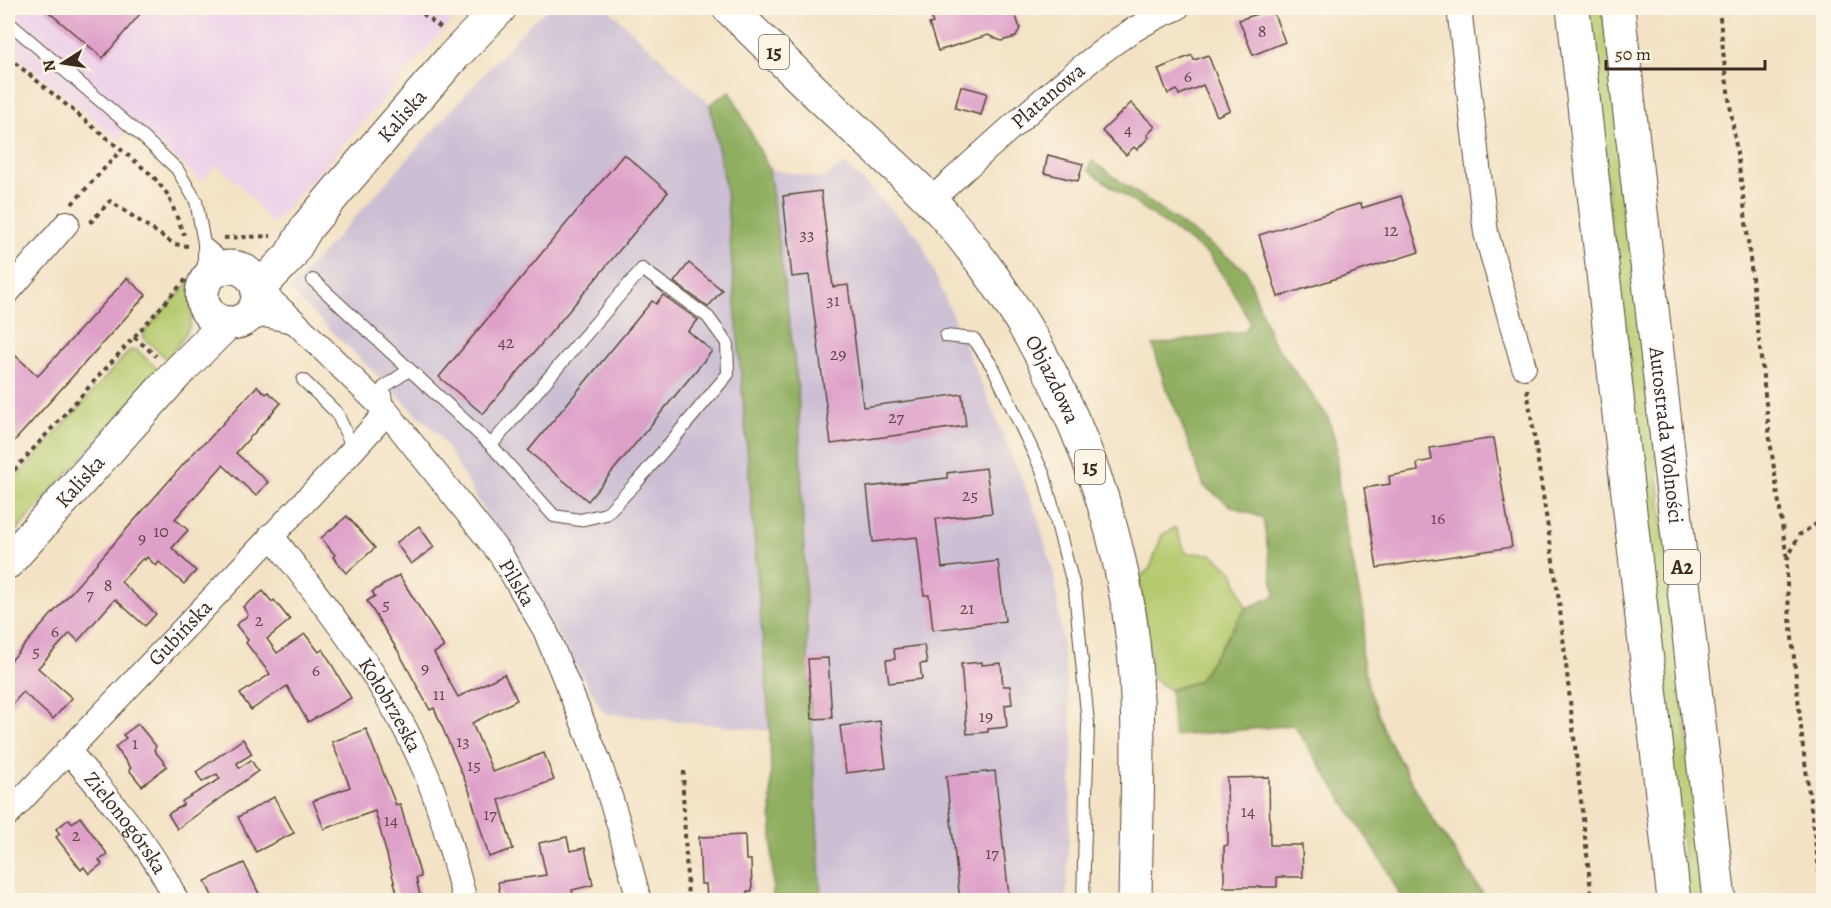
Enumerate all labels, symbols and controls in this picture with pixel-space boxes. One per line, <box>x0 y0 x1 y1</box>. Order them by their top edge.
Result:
house number: 8 <box>1258 19 1266 43</box>
north arrow <box>33 33 93 93</box>
scale bar <box>1606 33 1765 71</box>
road number: 15 <box>759 35 789 69</box>
text: 50 m <box>1615 42 1651 66</box>
street label: Platanowa <box>1005 56 1091 135</box>
text: N <box>37 58 61 74</box>
house number: 6 <box>1184 64 1192 88</box>
street label: Kaliska <box>371 83 433 148</box>
house number: 4 <box>1124 117 1132 141</box>
house number: 12 <box>1384 218 1399 242</box>
house number: 33 <box>800 222 814 246</box>
house number: 31 <box>826 288 840 312</box>
house number: 42 <box>498 330 515 354</box>
street label: Objazdowa <box>1019 330 1086 428</box>
house number: 29 <box>830 342 846 366</box>
street label: Autostrada Wolności <box>1642 344 1690 525</box>
house number: 27 <box>888 405 904 429</box>
street label: Kaliska <box>49 449 111 514</box>
road number: 15 <box>1075 450 1105 484</box>
house number: 25 <box>962 483 978 507</box>
house number: 16 <box>1431 506 1445 530</box>
house number: 10 <box>153 519 169 543</box>
house number: 9 <box>138 526 146 550</box>
road number: A2 <box>1664 550 1700 584</box>
street label: Pilska <box>492 554 542 612</box>
house number: 8 <box>104 573 112 597</box>
house number: 7 <box>86 582 94 606</box>
house number: 5 <box>382 592 390 616</box>
street label: Gubińska <box>142 593 218 672</box>
house number: 21 <box>960 596 974 620</box>
house number: 2 <box>255 608 264 632</box>
house number: 6 <box>51 619 59 643</box>
house number: 5 <box>32 639 40 663</box>
street label: Kołobrzeska <box>352 652 429 757</box>
house number: 9 <box>421 656 429 680</box>
house number: 6 <box>312 658 320 682</box>
house number: 11 <box>433 682 445 706</box>
house number: 19 <box>979 704 993 728</box>
house number: 13 <box>456 729 470 753</box>
house number: 1 <box>132 731 138 755</box>
house number: 15 <box>467 753 481 777</box>
street label: Zielonogórska <box>78 765 174 879</box>
house number: 14 <box>1241 799 1255 823</box>
house number: 17 <box>483 802 497 826</box>
house number: 14 <box>384 808 398 832</box>
house number: 2 <box>72 823 81 847</box>
house number: 17 <box>985 841 999 865</box>

